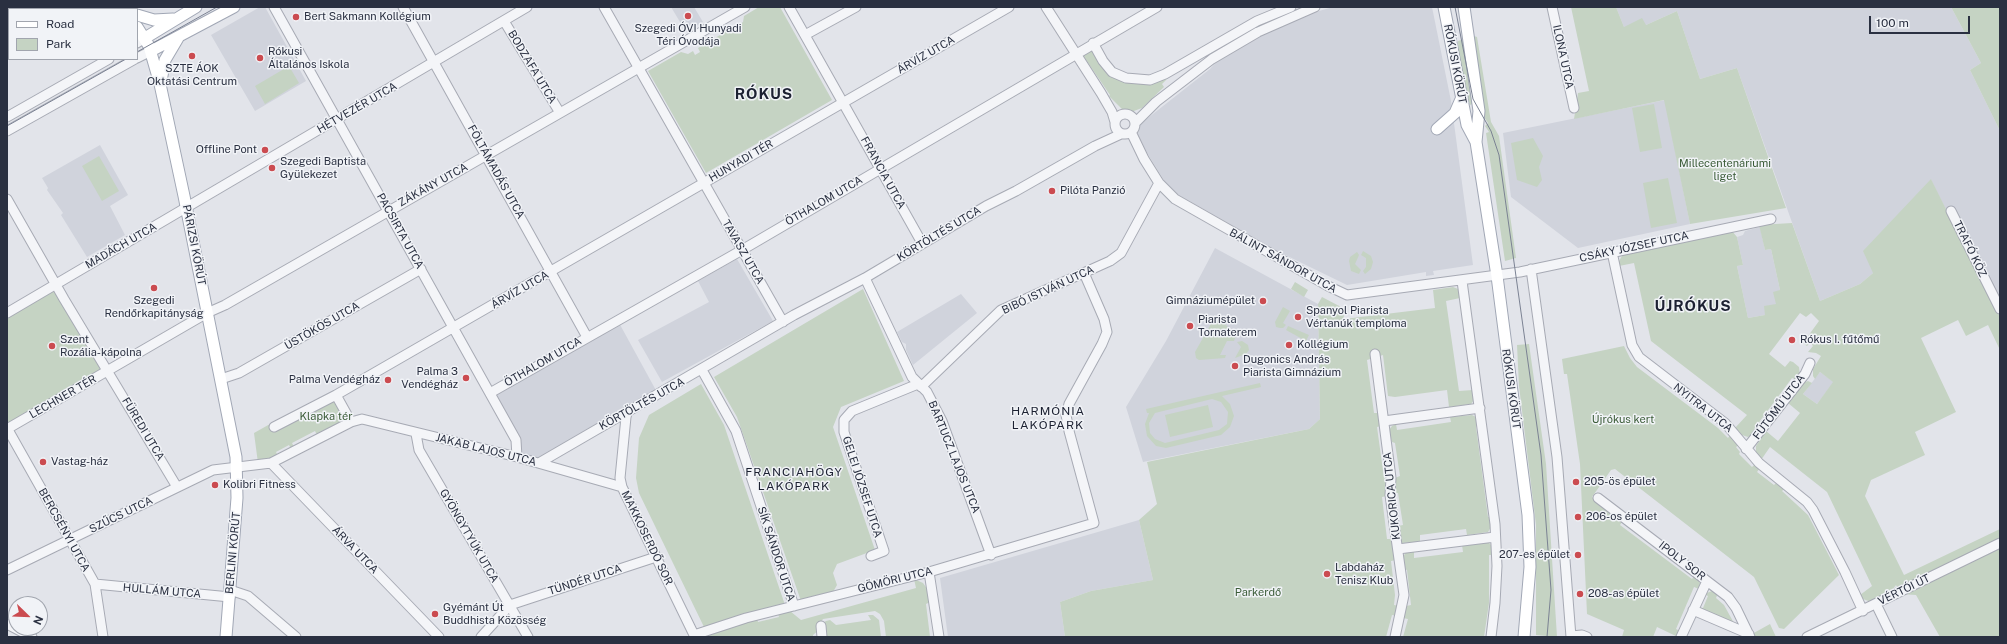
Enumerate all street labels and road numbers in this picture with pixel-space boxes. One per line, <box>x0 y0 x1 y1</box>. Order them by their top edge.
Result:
street label: RÓKUSI KÖRÚT <box>1441 23 1469 105</box>
street label: ILONA UTCA <box>1550 24 1576 90</box>
street label: BODZAFA UTCA <box>505 28 559 106</box>
street label: ÁRVÍZ UTCA <box>895 33 957 77</box>
street label: HÉTVEZÉR UTCA <box>315 80 399 136</box>
street label: FÖLTÁMADÁS UTCA <box>465 123 527 221</box>
street label: FRANCIA UTCA <box>858 135 908 211</box>
street label: HUNYADI TÉR <box>706 137 776 185</box>
street label: ZÁKÁNY UTCA <box>396 160 470 210</box>
street label: ÖTHALOM UTCA <box>783 174 865 228</box>
street label: PACSIRTA UTCA <box>374 191 426 271</box>
street label: PÁRIZSI KÖRÚT <box>180 204 208 286</box>
street label: KÖRTÖLTÉS UTCA <box>895 204 983 264</box>
street label: TAVASZ UTCA <box>719 217 767 287</box>
street label: TRAFÓ KÖZ <box>1951 219 1989 279</box>
street label: MADÁCH UTCA <box>83 220 159 272</box>
street label: BÁLINT SÁNDOR UTCA <box>1227 226 1339 296</box>
street label: CSÁKY JÓZSEF UTCA <box>1578 229 1690 265</box>
street label: BIBÓ ISTVÁN UTCA <box>1000 263 1096 317</box>
street label: ÁRVÍZ UTCA <box>489 268 551 312</box>
street label: ÜSTÖKÖS UTCA <box>282 299 362 353</box>
street label: ÖTHALOM UTCA <box>502 335 584 389</box>
street label: RÓKUSI KÖRÚT <box>1499 348 1523 430</box>
street label: LECHNER TÉR <box>27 372 99 422</box>
street label: FŰTŐMŰ UTCA <box>1750 372 1808 442</box>
street label: KÖRTÖLTÉS UTCA <box>597 375 687 433</box>
street label: NYITRA UTCA <box>1671 381 1735 435</box>
street label: FÜREDI UTCA <box>119 395 167 463</box>
street label: BARTUCZ LAJOS UTCA <box>925 399 983 515</box>
street label: JAKAB LAJOS UTCA <box>434 431 538 469</box>
street label: GELEI JÓZSEF UTCA <box>839 435 885 539</box>
street label: KUKORICA UTCA <box>1381 451 1403 541</box>
street label: BERCSÉNYI UTCA <box>36 486 92 574</box>
street label: GYÖNGYTYÚK UTCA <box>437 487 501 585</box>
street label: MAKKOSERDŐ SOR <box>618 489 676 587</box>
street label: SZŰCS UTCA <box>87 494 155 536</box>
street label: SÍK SÁNDOR UTCA <box>754 505 798 603</box>
street label: BERLINI KÖRÚT <box>223 511 243 595</box>
street label: ÁRVA UTCA <box>329 523 381 577</box>
street label: IPOLY SOR <box>1656 539 1708 583</box>
street label: TÜNDÉR UTCA <box>547 562 623 598</box>
street label: GÖMÖRI UTCA <box>856 564 934 596</box>
street label: VÉRTÓI ÚT <box>1876 572 1932 608</box>
street label: HULLÁM UTCA <box>122 581 202 601</box>

